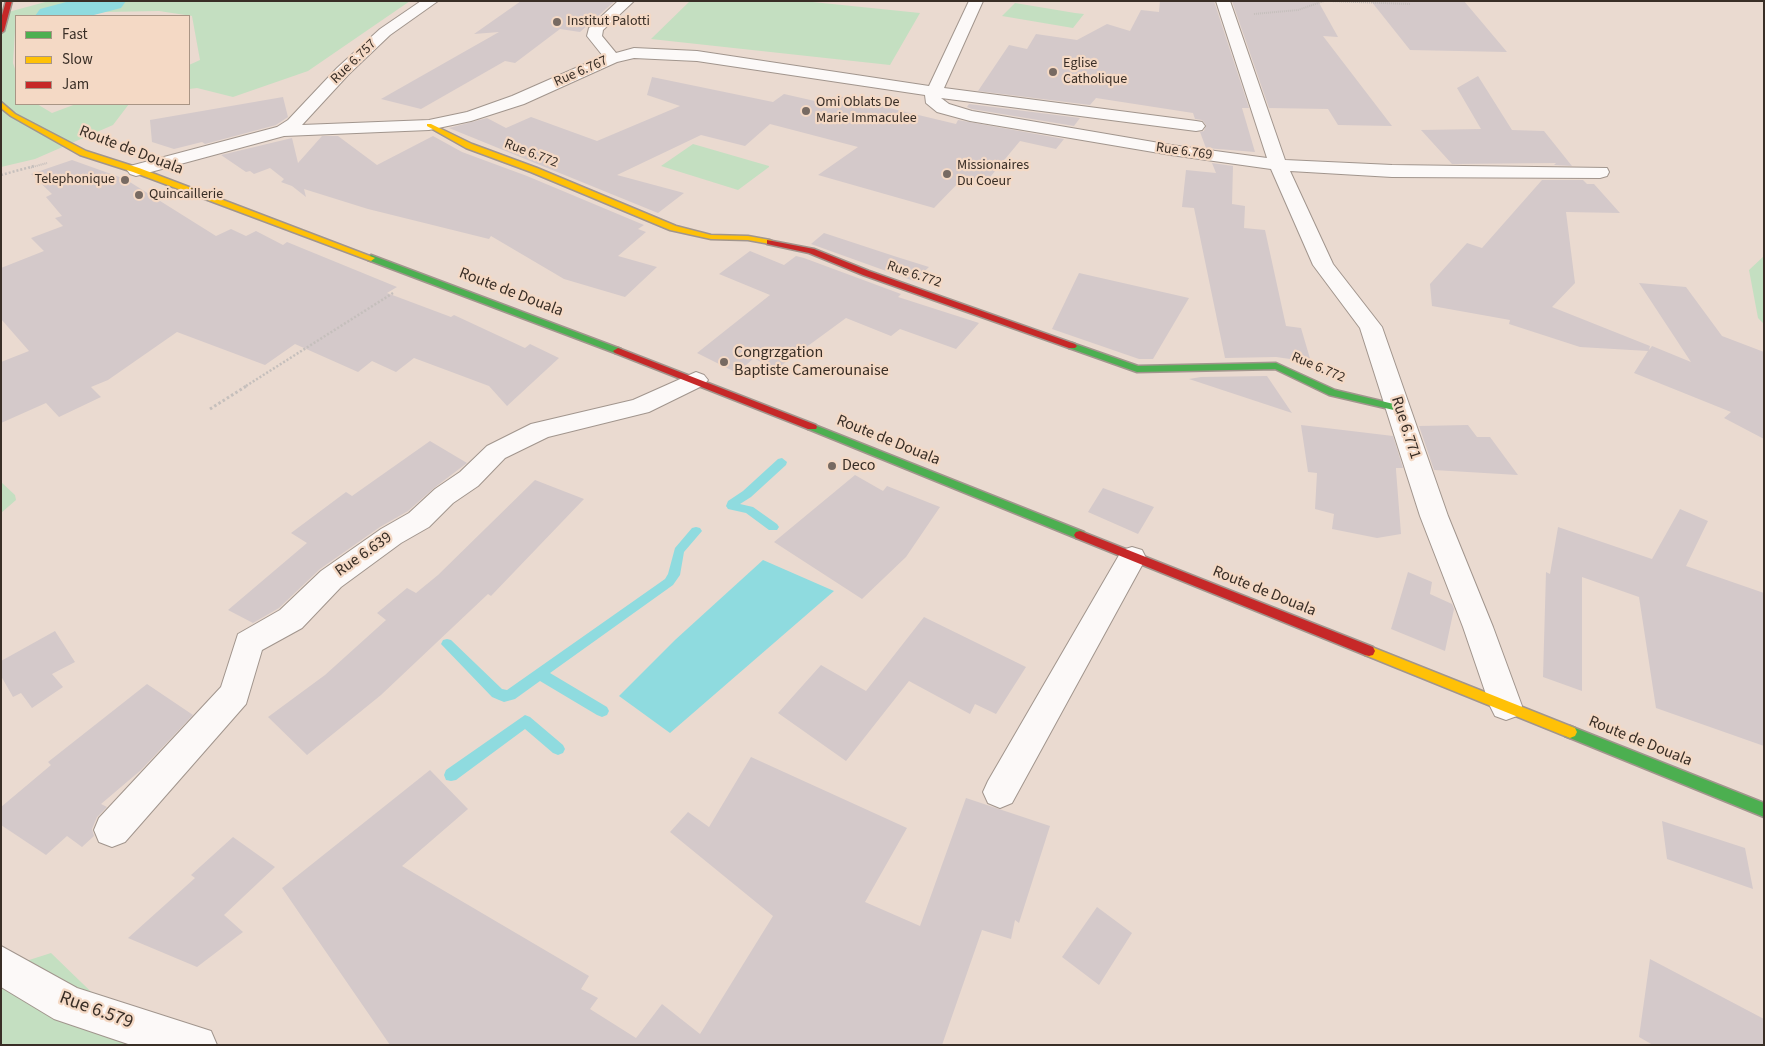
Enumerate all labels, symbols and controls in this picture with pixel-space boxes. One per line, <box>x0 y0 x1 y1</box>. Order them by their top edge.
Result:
place label: Institut Palotti <box>567 14 650 30</box>
legend <box>15 15 190 105</box>
marker: Institut Palotti <box>551 16 563 28</box>
text: Fast <box>62 24 88 45</box>
street label: Rue 6.757 <box>328 36 380 88</box>
text: Slow <box>62 49 93 70</box>
street label: Rue 6.767 <box>552 53 610 91</box>
place label: Eglise Catholique <box>1063 56 1127 88</box>
marker: Eglise Catholique <box>1047 66 1059 78</box>
text: Jam <box>62 74 89 95</box>
place label: Omi Oblats De Marie Immaculee <box>816 95 917 128</box>
marker: Omi Oblats De Marie Immaculee <box>800 105 812 117</box>
street label: Route de Douala <box>76 122 186 180</box>
street label: Rue 6.772 <box>502 136 560 172</box>
street label: Rue 6.769 <box>1155 140 1213 164</box>
place label: Missionaires Du Coeur <box>957 158 1029 190</box>
marker: Missionaires Du Coeur <box>941 168 953 180</box>
place label: Telephonique <box>35 172 115 188</box>
marker: Telephonique <box>119 174 131 186</box>
place label: Quincaillerie <box>149 187 223 203</box>
marker: Quincaillerie <box>133 189 145 201</box>
street label: Rue 6.772 <box>884 258 944 292</box>
street label: Route de Douala <box>456 264 566 322</box>
place label: Congrzgation Baptiste Camerounaise <box>734 343 889 381</box>
street label: Rue 6.772 <box>1289 349 1347 387</box>
marker: Congrzgation Baptiste Camerounaise <box>718 356 730 368</box>
street label: Rue 6.771 <box>1386 394 1424 462</box>
street label: Route de Douala <box>833 411 943 471</box>
place label: Deco <box>842 456 875 476</box>
marker: Deco <box>826 460 838 472</box>
street label: Rue 6.639 <box>332 529 396 581</box>
street label: Route de Douala <box>1209 562 1319 622</box>
street label: Route de Douala <box>1585 712 1695 772</box>
street label: Rue 6.579 <box>56 987 136 1035</box>

